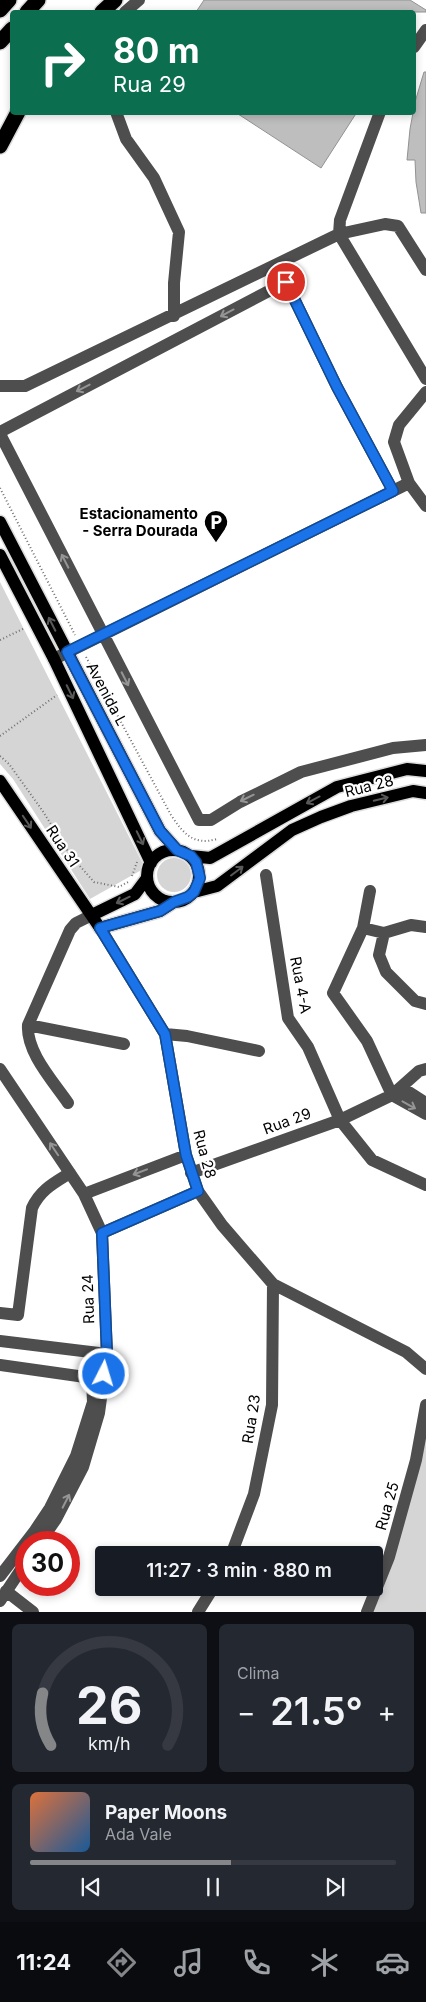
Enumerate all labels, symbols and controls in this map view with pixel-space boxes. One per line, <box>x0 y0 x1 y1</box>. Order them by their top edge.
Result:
text: 80 m <box>113 29 200 71</box>
icon: right <box>30 30 95 95</box>
text: Rua 29 <box>113 71 186 97</box>
pin <box>265 261 307 303</box>
icon: arrive <box>272 268 300 296</box>
one-way arrow <box>220 308 235 318</box>
one-way arrow <box>76 384 91 393</box>
place label: Estacionamento - Serra Dourada <box>80 504 198 540</box>
parking icon: Estacionamento - Serra Dourada <box>203 509 229 543</box>
one-way arrow <box>60 554 69 569</box>
one-way arrow <box>47 617 56 632</box>
street label: Avenida L <box>82 659 132 729</box>
one-way arrow <box>121 671 130 686</box>
one-way arrow <box>65 684 75 699</box>
street label: Rua 28 <box>343 771 395 801</box>
one-way arrow <box>239 793 254 803</box>
one-way arrow <box>372 794 388 803</box>
one-way arrow <box>305 795 320 805</box>
one-way arrow <box>22 814 32 828</box>
street label: Rua 31 <box>42 821 84 871</box>
one-way arrow <box>136 830 145 845</box>
one-way arrow <box>230 866 243 877</box>
one-way arrow <box>116 896 131 905</box>
street label: Rua 4-A <box>286 955 316 1015</box>
one-way arrow <box>401 1100 416 1110</box>
street label: Rua 29 <box>260 1104 314 1138</box>
street label: Rua 28 <box>189 1128 221 1180</box>
one-way arrow <box>49 1142 59 1156</box>
one-way arrow <box>133 1169 148 1178</box>
street label: Rua 24 <box>78 1274 98 1324</box>
position arrow <box>77 1347 129 1399</box>
street label: Rua 23 <box>238 1393 264 1445</box>
street label: Rua 25 <box>371 1480 403 1532</box>
one-way arrow <box>62 1494 71 1509</box>
speed limit sign: 30 <box>15 1531 80 1596</box>
text: 11:27 · 3 min · 880 m <box>146 1559 332 1582</box>
text: Clima <box>237 1663 279 1683</box>
text: 26 <box>76 1674 143 1737</box>
text: 21.5° <box>270 1688 363 1734</box>
text: − <box>237 1695 256 1729</box>
text: + <box>377 1695 396 1729</box>
text: km/h <box>88 1733 131 1754</box>
text: Paper Moons <box>105 1801 227 1824</box>
text: Ada Vale <box>105 1824 172 1844</box>
icon: previous <box>77 1873 105 1901</box>
icon: pause <box>199 1873 227 1901</box>
icon: next <box>321 1873 349 1901</box>
icon: directions <box>104 1945 139 1980</box>
icon: music <box>171 1945 206 1980</box>
icon: phone <box>239 1945 274 1980</box>
icon: climate <box>307 1945 342 1980</box>
icon: car <box>375 1945 410 1980</box>
text: 11:24 <box>16 1949 71 1975</box>

